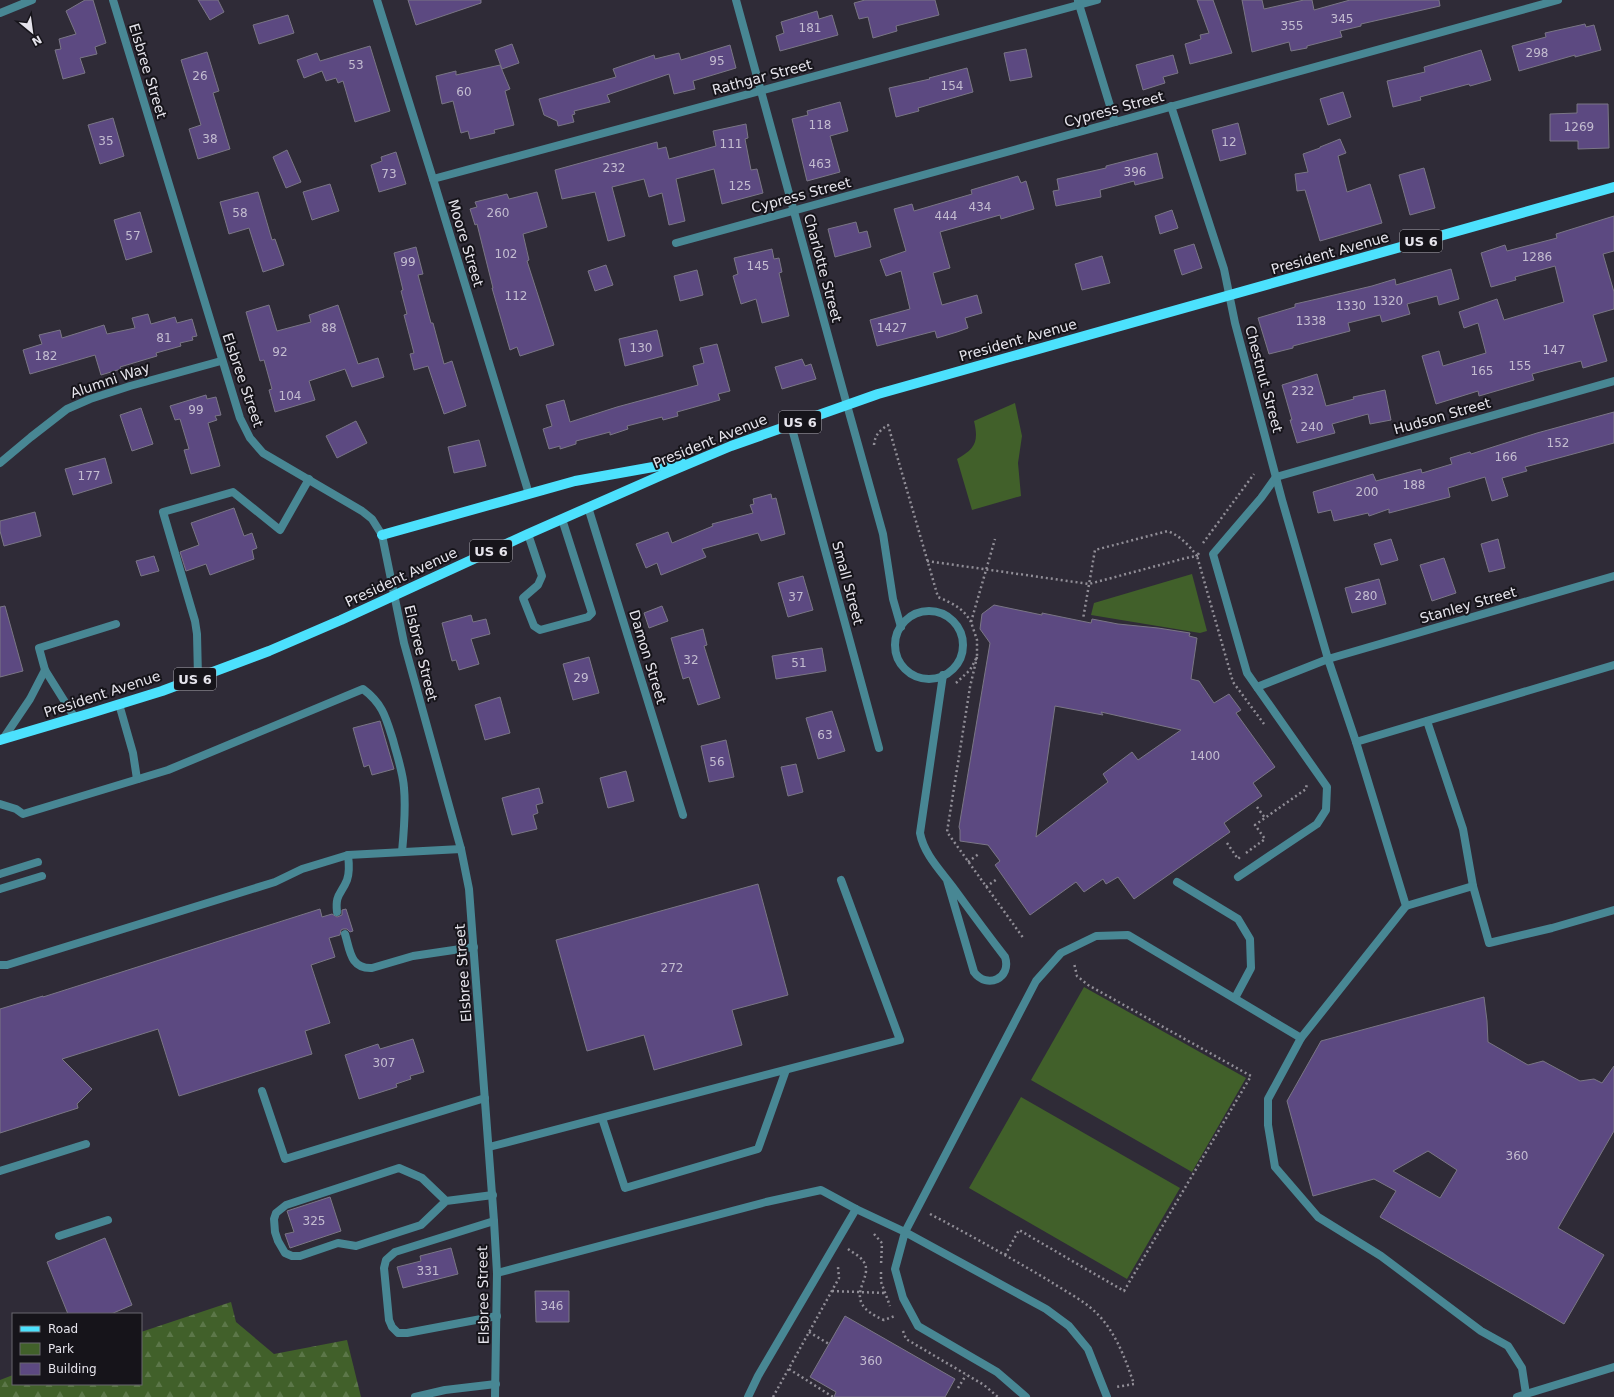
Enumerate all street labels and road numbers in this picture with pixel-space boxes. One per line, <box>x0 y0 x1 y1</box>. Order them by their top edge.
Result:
street label: Elsbree Street <box>126 22 170 121</box>
street label: Rathgar Street <box>710 56 814 98</box>
street label: Cypress Street <box>1062 88 1166 130</box>
street label: Cypress Street <box>749 174 853 216</box>
street label: Moore Street <box>445 198 487 289</box>
street label: Charlotte Street <box>801 212 845 325</box>
street label: President Avenue <box>1269 229 1391 277</box>
road number: US 6 <box>1400 230 1442 252</box>
street label: President Avenue <box>957 316 1079 364</box>
street label: Chestnut Street <box>1242 324 1286 435</box>
street label: Elsbree Street <box>219 331 267 430</box>
street label: Alumni Way <box>68 359 152 401</box>
street label: Hudson Street <box>1392 394 1493 437</box>
street label: President Avenue <box>651 411 769 471</box>
road number: US 6 <box>779 411 821 433</box>
street label: Small Street <box>829 539 867 627</box>
road number: US 6 <box>470 540 512 562</box>
street label: President Avenue <box>342 544 460 610</box>
street label: Stanley Street <box>1418 583 1519 626</box>
street label: Elsbree Street <box>401 603 441 703</box>
street label: Damon Street <box>626 608 670 706</box>
street label: President Avenue <box>42 668 162 720</box>
road number: US 6 <box>174 668 216 690</box>
street label: Elsbree Street <box>452 923 474 1023</box>
street label: Elsbree Street <box>474 1245 492 1344</box>

